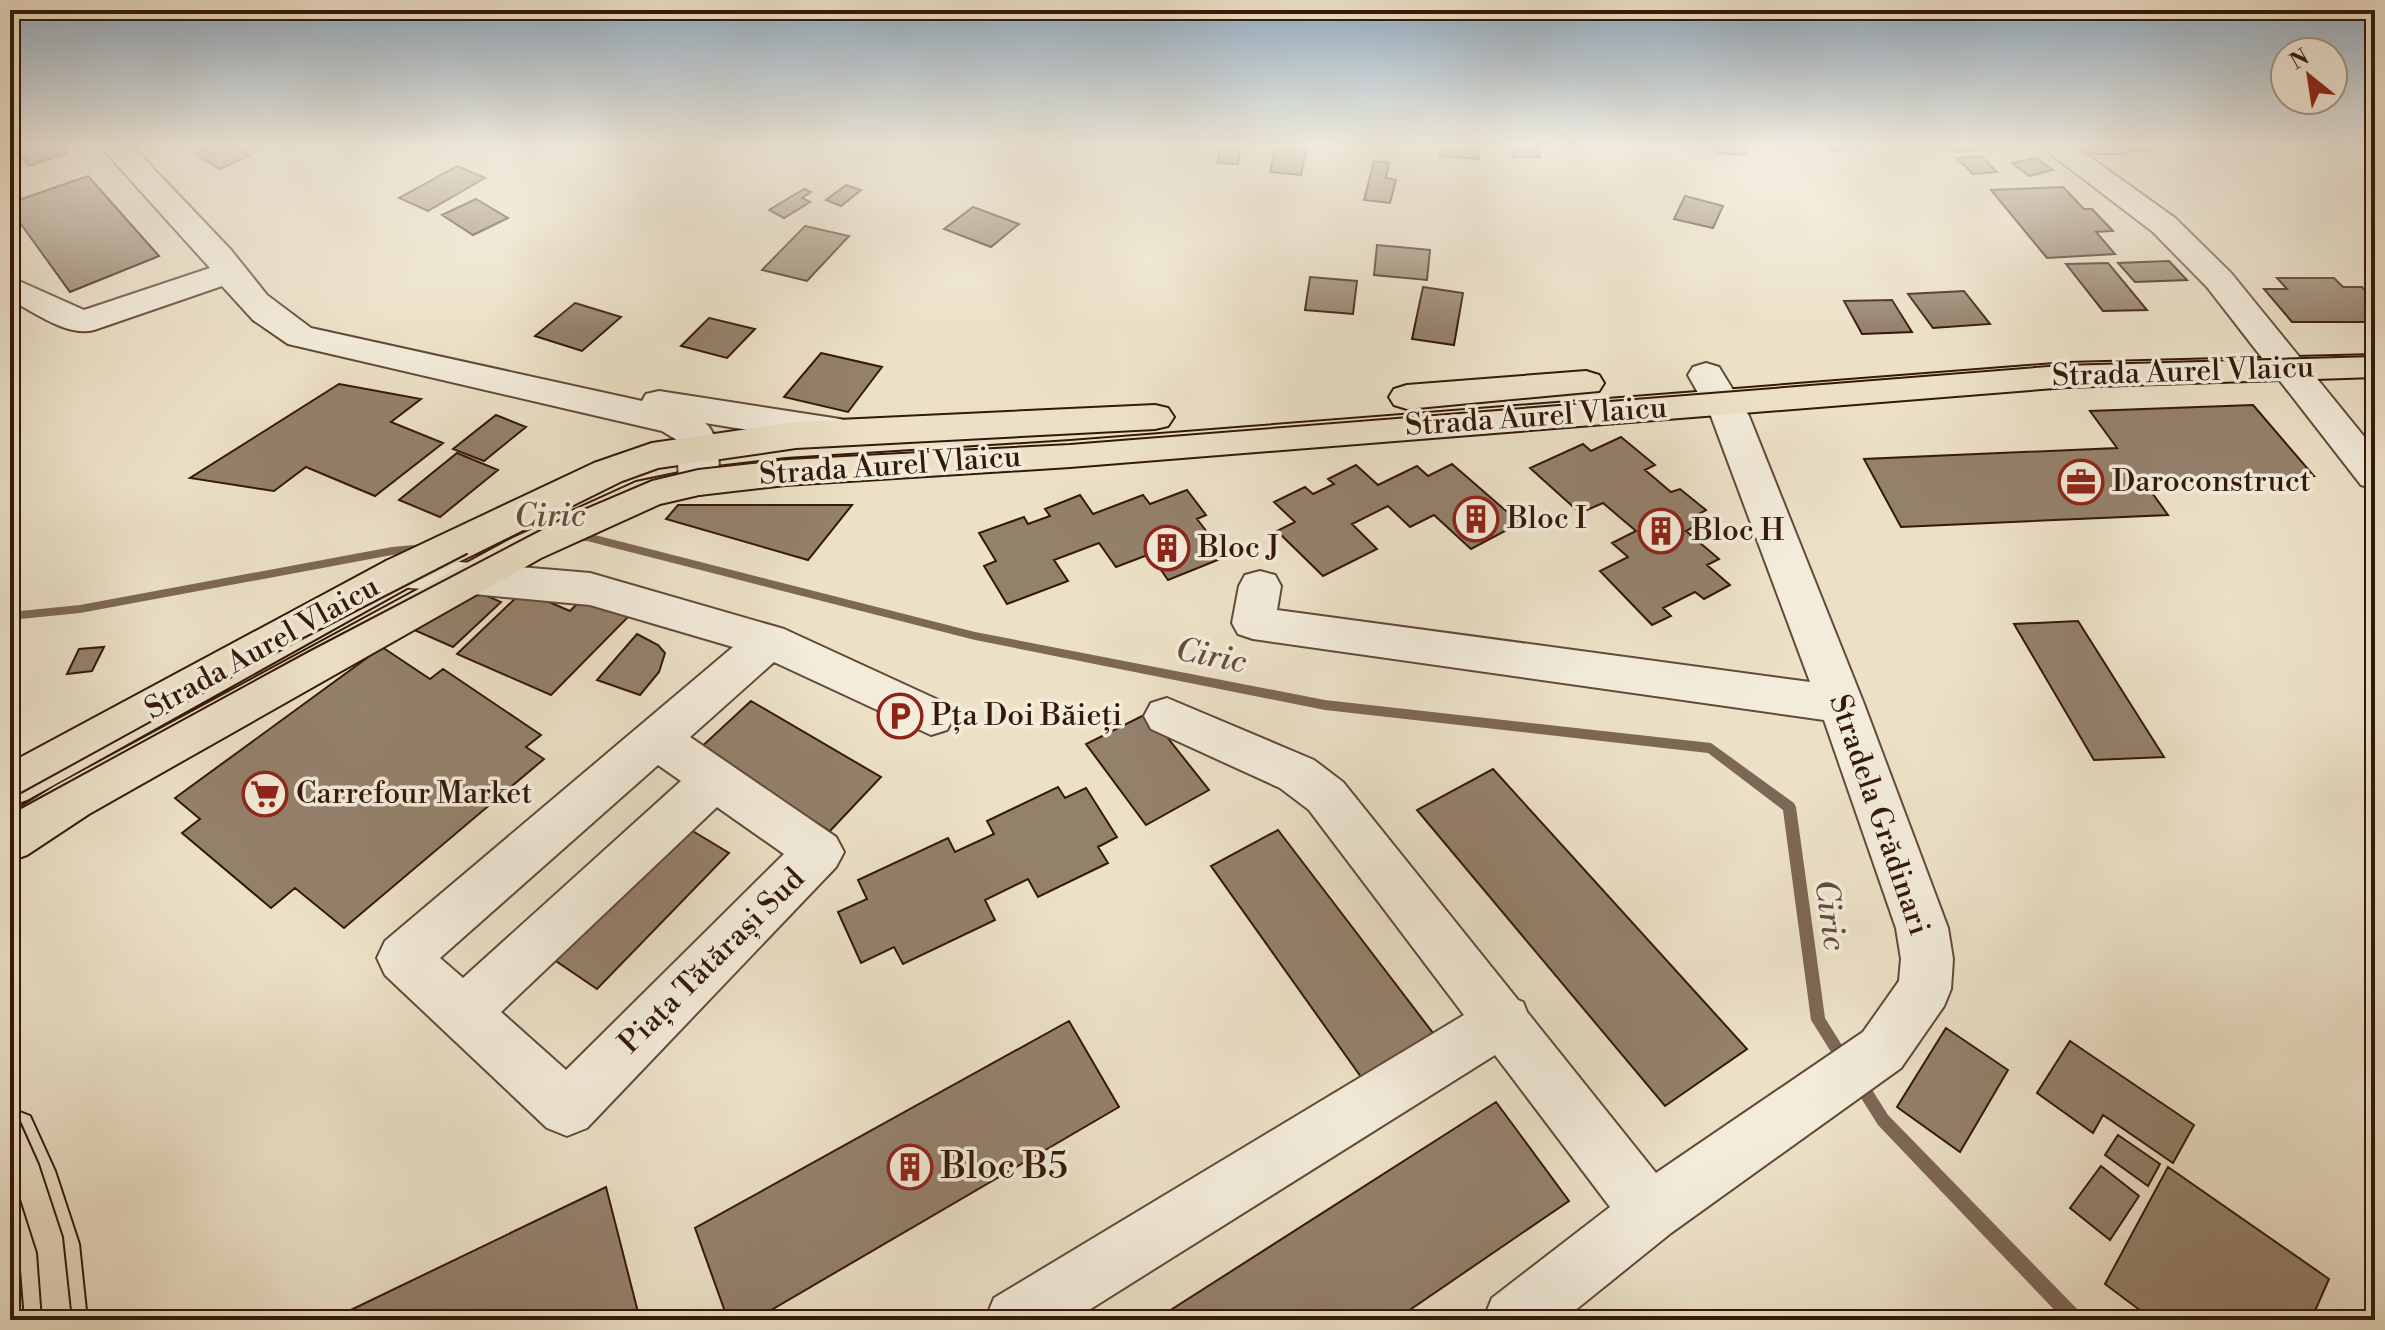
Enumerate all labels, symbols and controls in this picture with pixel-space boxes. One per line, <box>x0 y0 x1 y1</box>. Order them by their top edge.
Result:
north arrow <box>2269 36 2349 116</box>
text: N <box>2285 44 2315 76</box>
street label: Strada Aurel Vlaicu <box>2051 348 2315 396</box>
street label: Strada Aurel Vlaicu <box>1404 389 1668 445</box>
street label: Strada Aurel Vlaicu <box>758 438 1022 494</box>
office icon: Daroconstruct <box>2057 458 2105 506</box>
place label: Daroconstruct <box>2112 463 2311 501</box>
water label: Ciric <box>514 495 586 537</box>
building icon: Bloc I <box>1452 495 1500 543</box>
place label: Bloc I <box>1506 500 1587 538</box>
building icon: Bloc H <box>1637 507 1685 555</box>
place label: Bloc H <box>1691 512 1784 550</box>
building icon: Bloc J <box>1143 524 1191 572</box>
place label: Bloc J <box>1197 529 1280 567</box>
street label: Strada Aurel Vlaicu <box>138 568 386 728</box>
water label: Ciric <box>1172 630 1250 682</box>
street label: Stradela Grădinari <box>1820 690 1938 940</box>
parking icon: Pța Doi Băieți <box>876 692 924 740</box>
place label: Pța Doi Băieți <box>931 697 1122 735</box>
supermarket icon: Carrefour Market <box>241 770 289 818</box>
place label: Carrefour Market <box>296 775 532 813</box>
street label: Piața Tătărași Sud <box>611 860 813 1062</box>
water label: Ciric <box>1805 877 1855 953</box>
building icon: Bloc B5 <box>886 1143 934 1191</box>
place label: Bloc B5 <box>940 1145 1068 1190</box>

